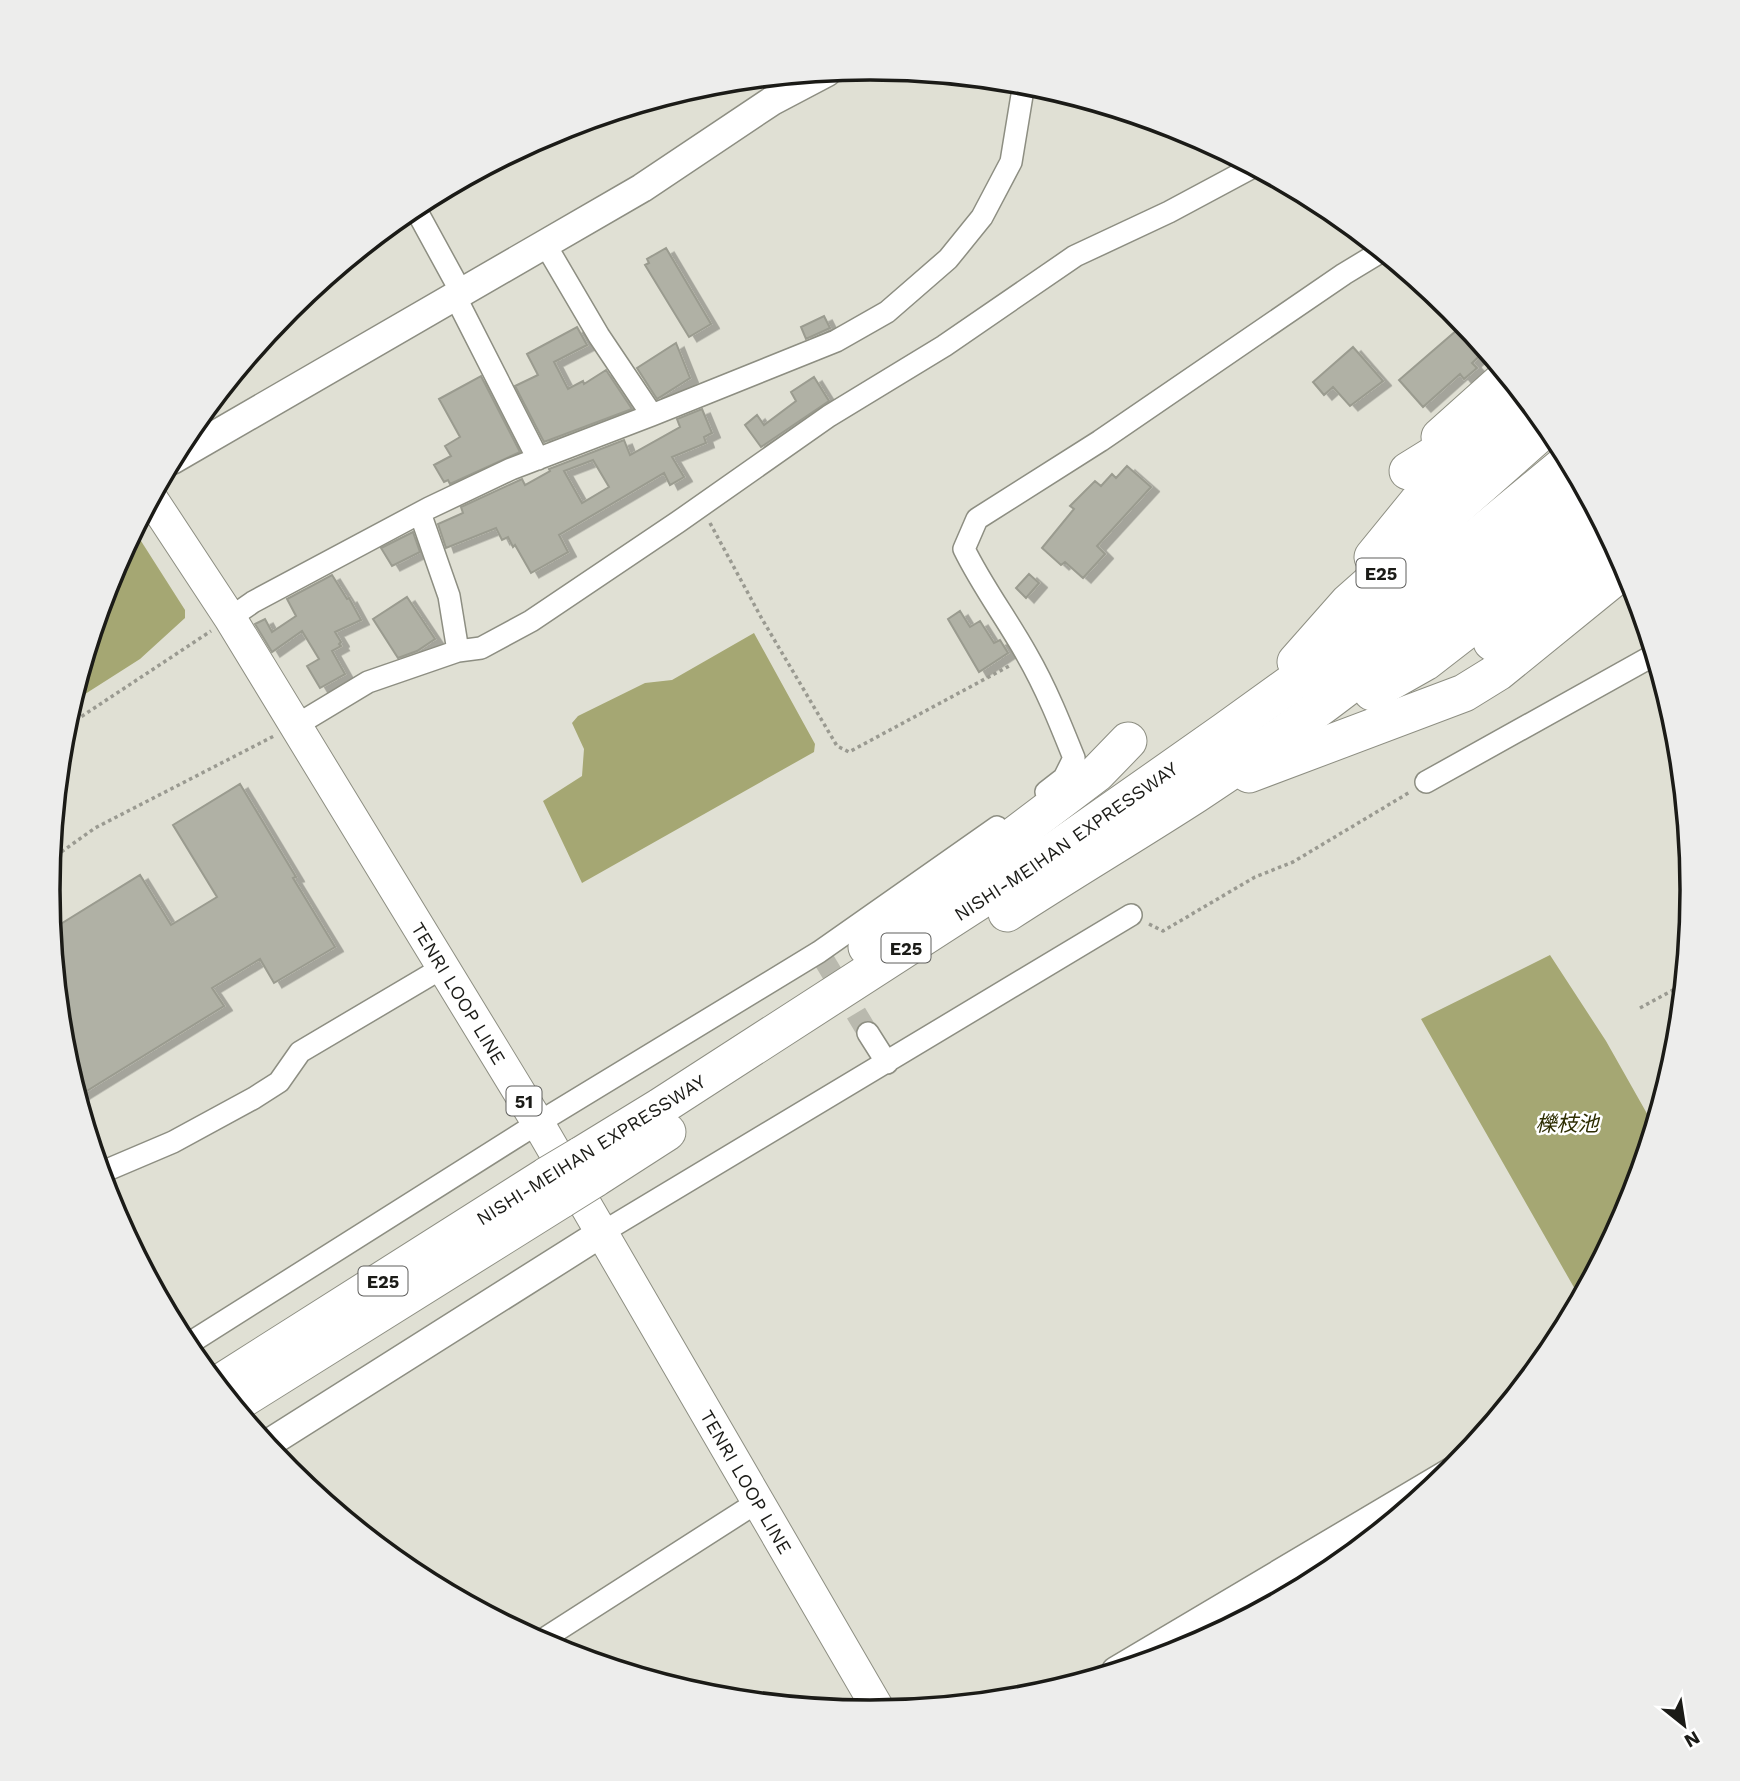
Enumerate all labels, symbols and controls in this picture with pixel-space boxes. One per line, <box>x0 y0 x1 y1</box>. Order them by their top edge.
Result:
road number: E25 <box>1356 558 1406 588</box>
street label: NISHI-MEIHAN EXPRESSWAY <box>950 756 1182 926</box>
street label: TENRI LOOP LINE <box>407 918 511 1068</box>
road number: E25 <box>881 933 930 962</box>
street label: NISHI-MEIHAN EXPRESSWAY <box>472 1070 710 1230</box>
road number: 51 <box>506 1086 542 1116</box>
water label: 櫟枝池 <box>1536 1111 1600 1136</box>
road number: E25 <box>358 1266 408 1296</box>
street label: TENRI LOOP LINE <box>696 1406 797 1558</box>
north arrow <box>1649 1690 1719 1760</box>
text: N <box>1680 1726 1704 1753</box>

